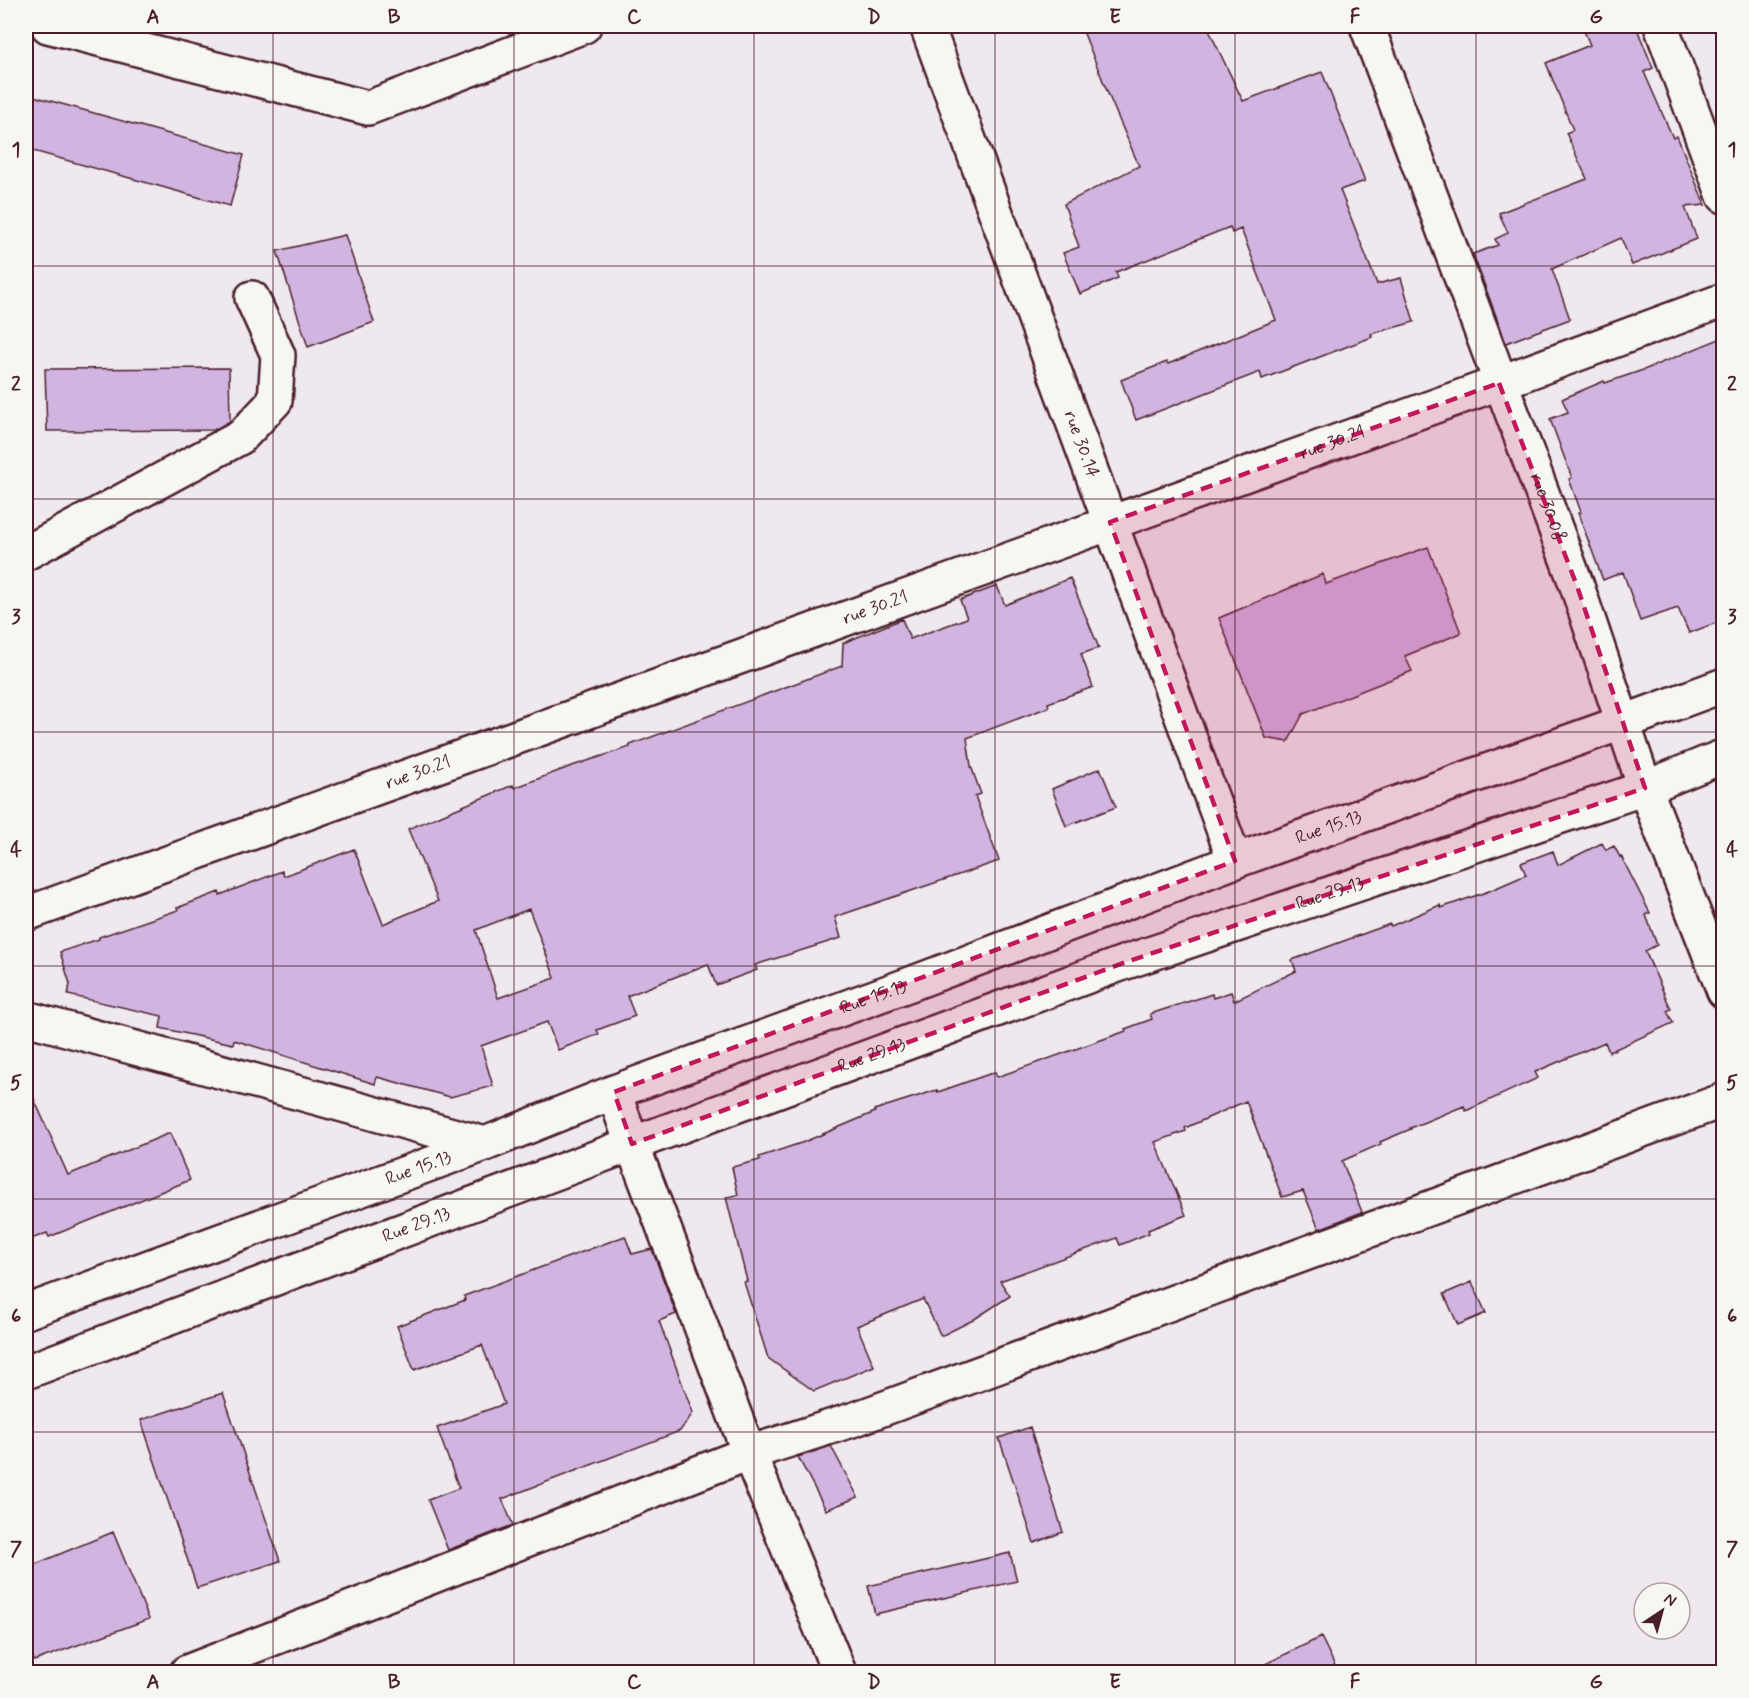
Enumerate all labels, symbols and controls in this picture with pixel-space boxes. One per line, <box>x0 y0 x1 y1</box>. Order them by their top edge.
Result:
text: A <box>146 4 160 31</box>
text: B <box>388 4 401 31</box>
text: C <box>627 4 642 31</box>
text: D <box>867 4 881 31</box>
text: E <box>1109 4 1121 31</box>
text: F <box>1350 4 1361 31</box>
text: G <box>1589 4 1603 31</box>
text: 1 <box>12 137 20 164</box>
text: 1 <box>1728 137 1736 164</box>
text: 2 <box>11 371 21 398</box>
text: 2 <box>1727 371 1737 398</box>
street label: rue 30.14 <box>1058 407 1105 481</box>
street label: rue 30.21 <box>1297 420 1369 466</box>
street label: rue 30.08 <box>1524 470 1571 545</box>
street label: rue 30.21 <box>840 585 911 631</box>
text: 3 <box>11 604 21 631</box>
text: 3 <box>1727 604 1737 631</box>
street label: rue 30.21 <box>382 750 454 795</box>
street label: Rue 15.13 <box>1292 805 1365 850</box>
text: 4 <box>10 837 22 864</box>
text: 4 <box>1726 837 1738 864</box>
street label: Rue 29.13 <box>1293 871 1368 916</box>
street label: Rue 15.13 <box>837 974 910 1020</box>
street label: Rue 29.13 <box>834 1032 909 1079</box>
text: 5 <box>10 1070 22 1097</box>
text: 5 <box>1726 1070 1738 1097</box>
street label: Rue 15.13 <box>382 1145 455 1191</box>
street label: Rue 29.13 <box>379 1201 454 1249</box>
text: 6 <box>11 1303 21 1330</box>
text: 6 <box>1727 1303 1737 1330</box>
text: 7 <box>10 1536 22 1563</box>
text: 7 <box>1726 1536 1738 1563</box>
north arrow <box>1632 1581 1692 1641</box>
text: N <box>1659 1588 1680 1612</box>
text: A <box>146 1669 160 1696</box>
text: B <box>388 1669 401 1696</box>
text: C <box>627 1669 642 1696</box>
text: D <box>867 1669 881 1696</box>
text: E <box>1109 1669 1121 1696</box>
text: F <box>1350 1669 1361 1696</box>
text: G <box>1589 1669 1603 1696</box>

